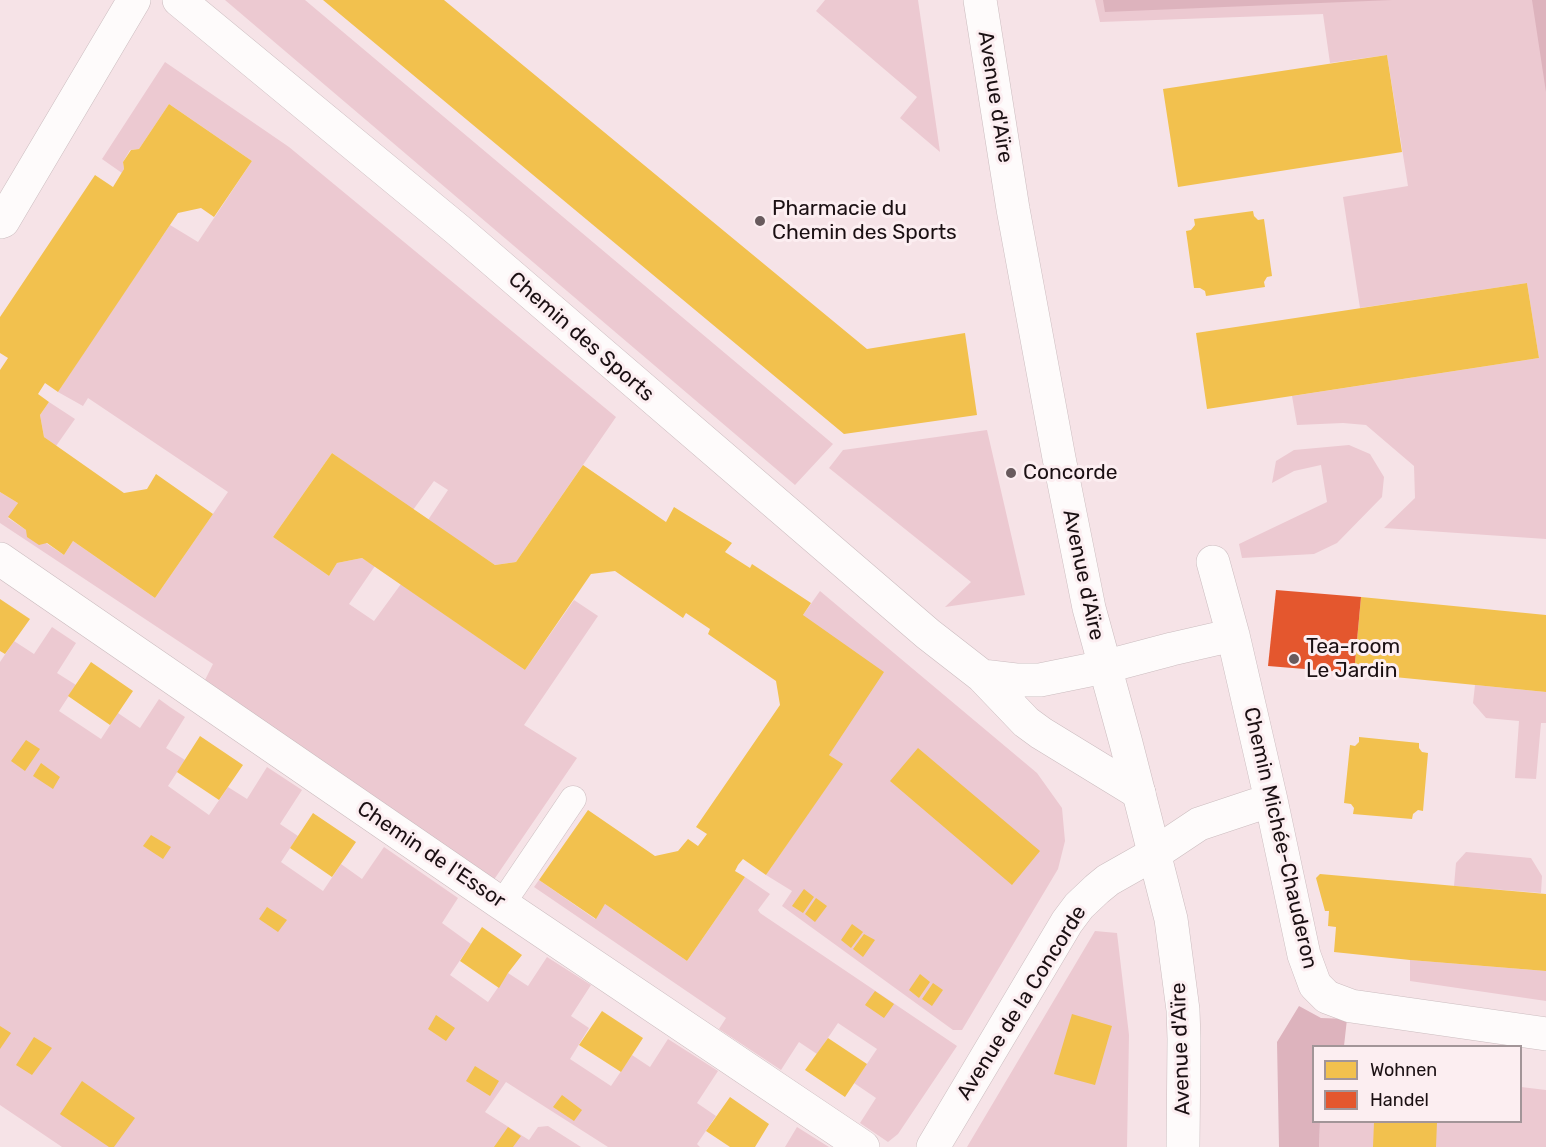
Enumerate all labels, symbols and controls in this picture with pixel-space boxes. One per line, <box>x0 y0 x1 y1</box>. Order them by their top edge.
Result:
street label: Avenue d'Aïre <box>972 29 1018 165</box>
place label: Pharmacie du Chemin des Sports <box>772 196 957 246</box>
marker: Pharmacie du Chemin des Sports <box>753 214 767 228</box>
street label: Chemin des Sports <box>503 267 659 407</box>
place label: Concorde <box>1023 460 1117 486</box>
marker: Concorde <box>1004 466 1018 480</box>
street label: Avenue d'Aïre <box>1057 507 1109 643</box>
place label: Tea-room Le Jardin <box>1306 634 1400 684</box>
marker: Tea-room Le Jardin <box>1287 652 1301 666</box>
street label: Chemin Michée-Chauderon <box>1238 705 1322 971</box>
street label: Chemin de l'Essor <box>352 796 510 914</box>
street label: Avenue de la Concorde <box>952 901 1092 1105</box>
street label: Avenue d'Aïre <box>1166 982 1196 1116</box>
legend <box>1312 1045 1522 1123</box>
text: Wohnen <box>1370 1059 1437 1081</box>
text: Handel <box>1370 1089 1429 1111</box>

